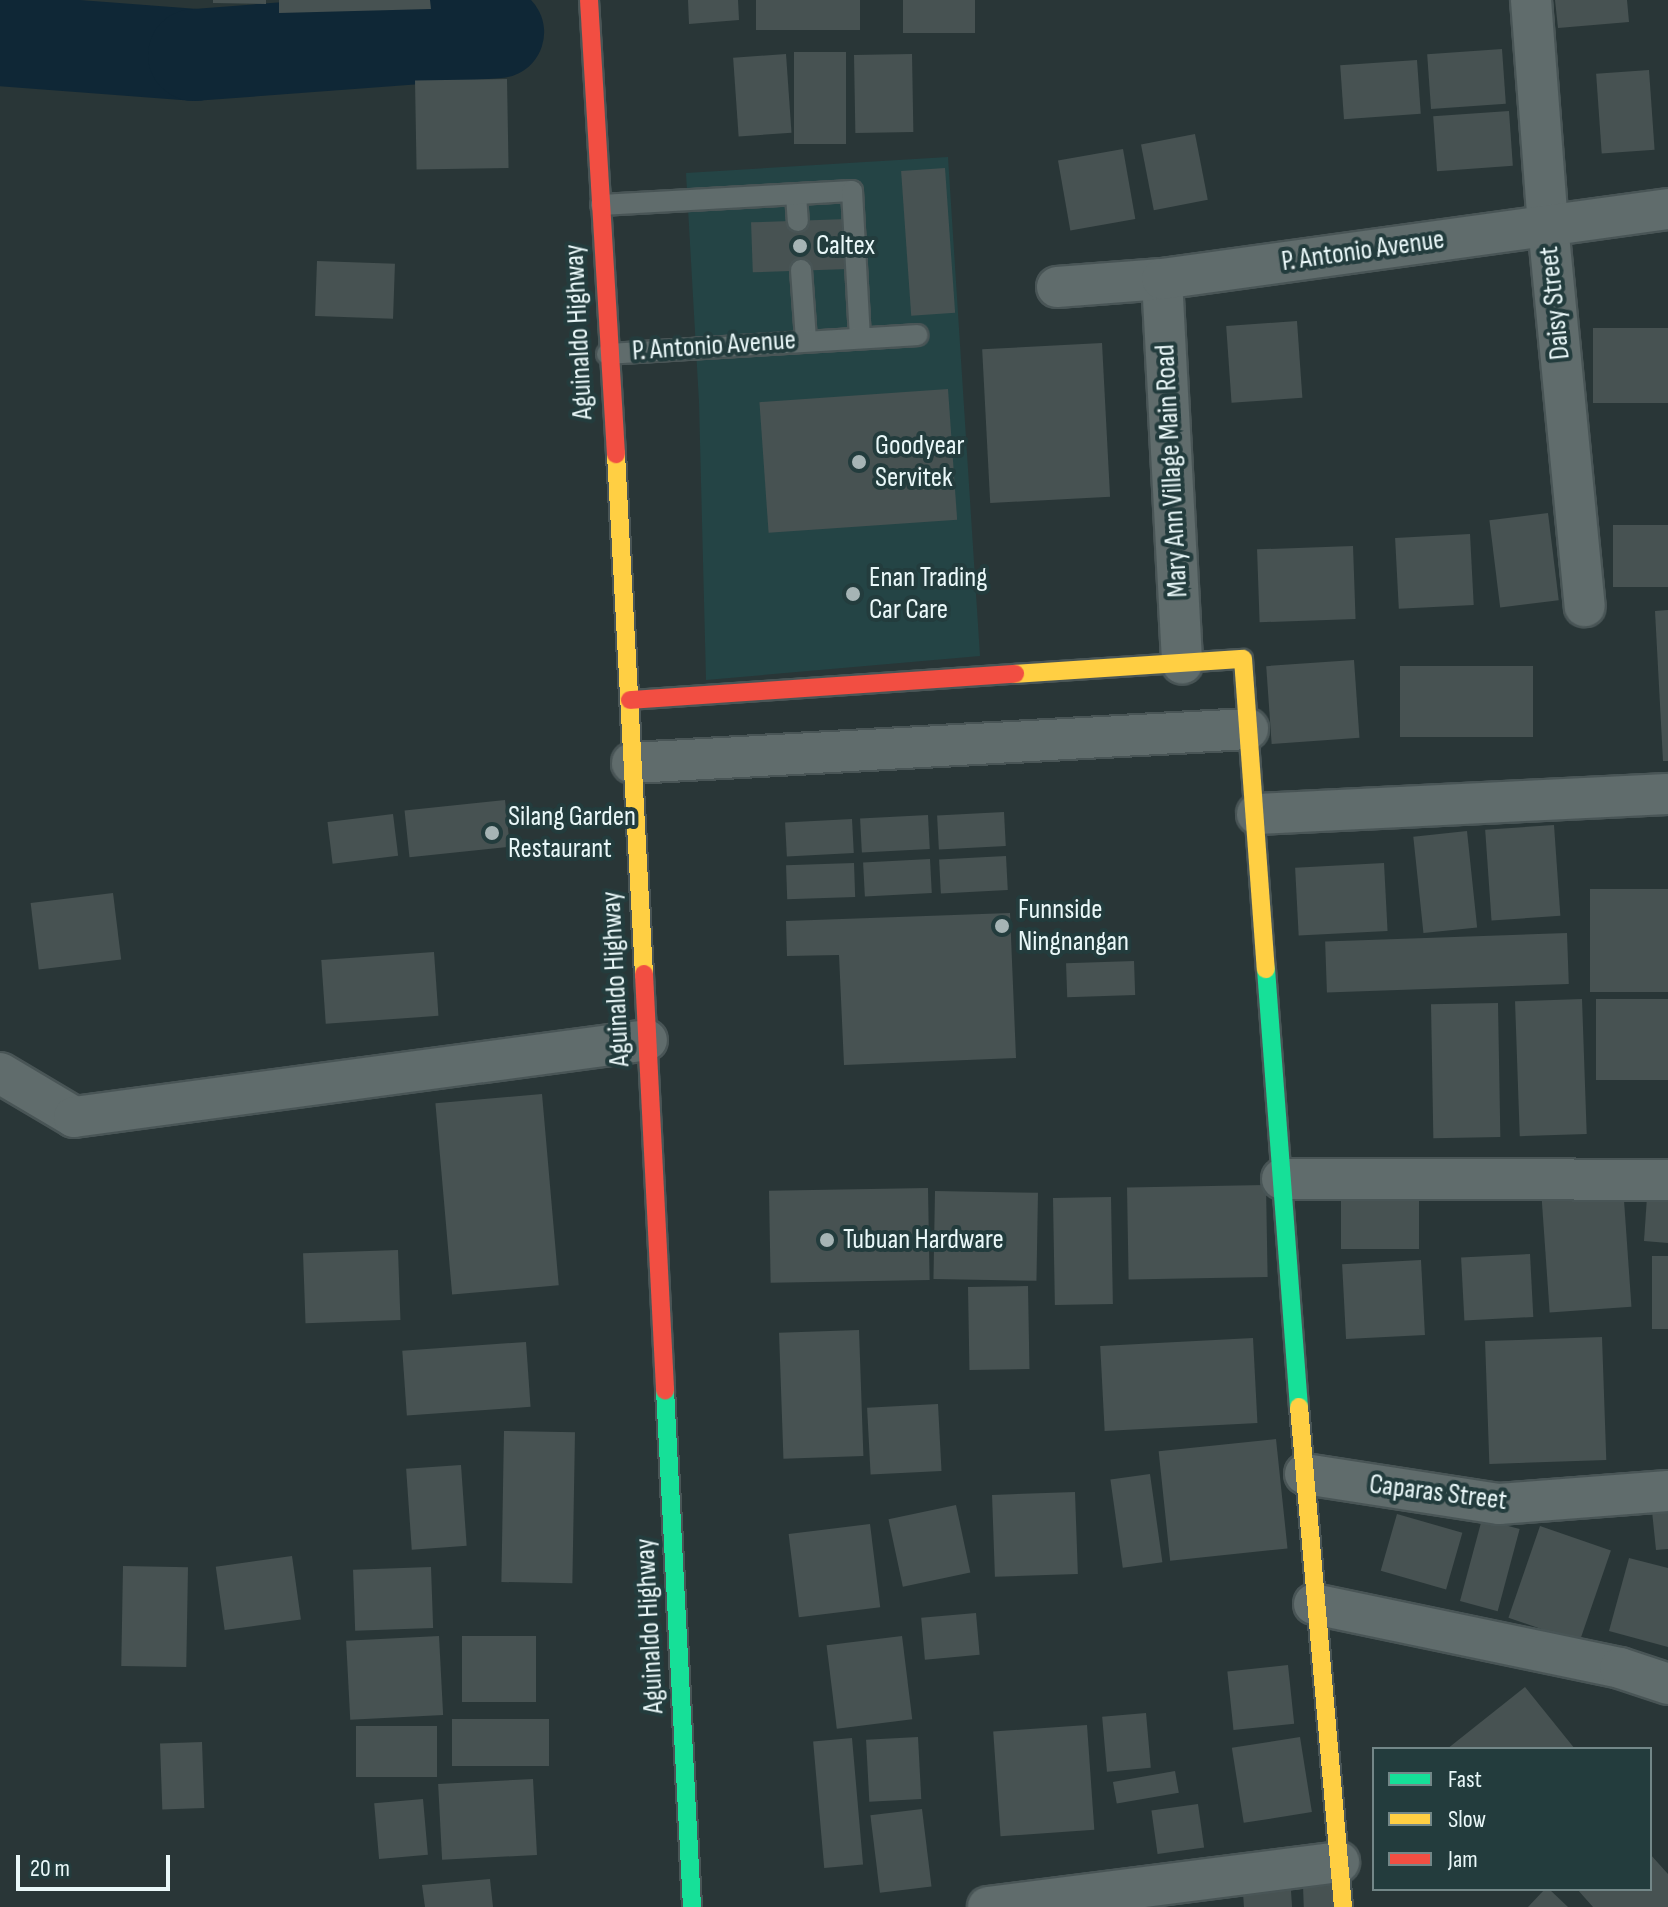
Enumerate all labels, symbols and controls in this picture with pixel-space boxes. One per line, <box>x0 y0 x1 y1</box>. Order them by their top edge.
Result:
street label: P. Antonio Avenue <box>1279 223 1447 279</box>
place label: Caltex <box>816 229 875 263</box>
marker: Caltex <box>791 237 809 255</box>
street label: Aguinaldo Highway <box>558 243 600 421</box>
street label: Daisy Street <box>1532 245 1578 361</box>
street label: P. Antonio Avenue <box>631 324 797 368</box>
street label: Mary Ann Village Main Road <box>1149 344 1195 598</box>
place label: Goodyear Servitek <box>875 429 965 495</box>
marker: Goodyear Servitek <box>850 453 868 471</box>
place label: Enan Trading Car Care <box>869 561 987 627</box>
marker: Enan Trading Car Care <box>844 585 862 603</box>
place label: Silang Garden Restaurant <box>508 800 636 866</box>
marker: Silang Garden Restaurant <box>483 824 501 842</box>
street label: Aguinaldo Highway <box>595 890 637 1068</box>
place label: Funnside Ningnangan <box>1018 893 1129 959</box>
marker: Funnside Ningnangan <box>993 917 1011 935</box>
place label: Tubuan Hardware <box>843 1223 1004 1257</box>
marker: Tubuan Hardware <box>818 1231 836 1249</box>
street label: Caparas Street <box>1367 1468 1509 1518</box>
street label: Aguinaldo Highway <box>629 1537 671 1715</box>
legend <box>1372 1747 1652 1891</box>
text: Fast <box>1448 1765 1482 1794</box>
text: Slow <box>1448 1805 1486 1834</box>
scale bar <box>20 1839 174 1889</box>
text: Jam <box>1448 1845 1478 1874</box>
text: 20 m <box>30 1854 70 1883</box>

